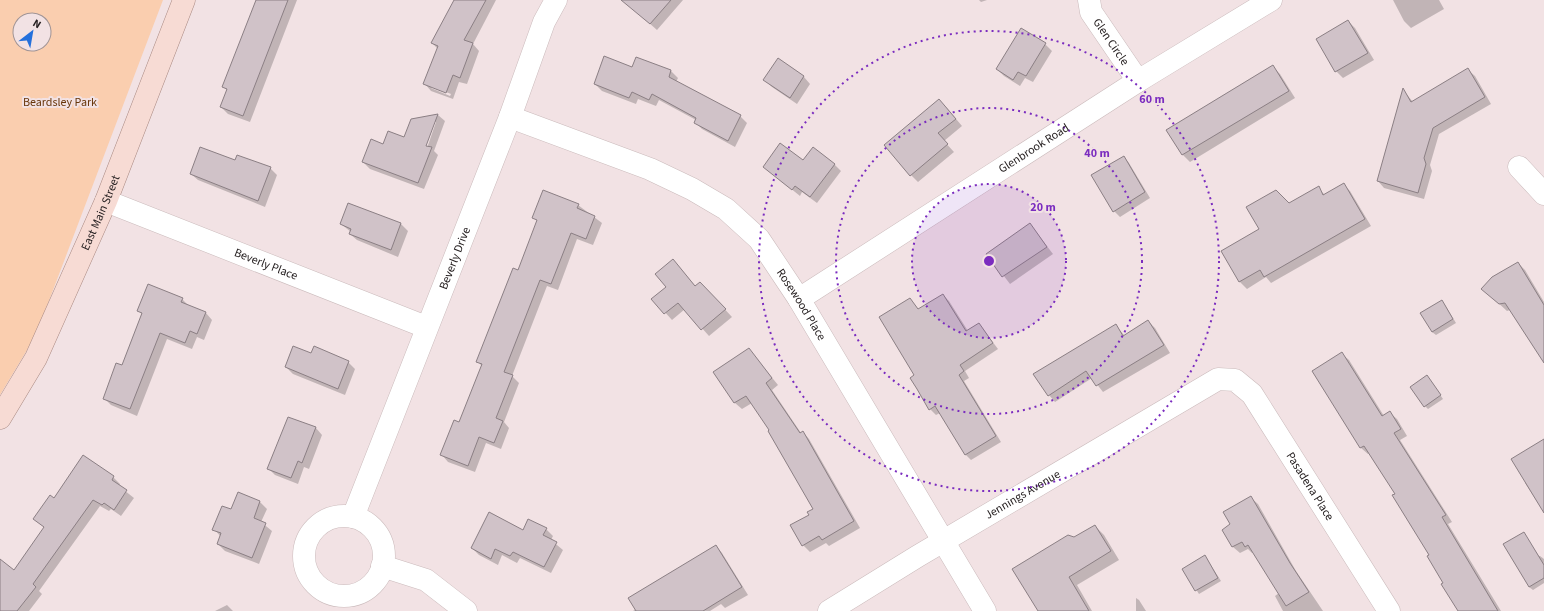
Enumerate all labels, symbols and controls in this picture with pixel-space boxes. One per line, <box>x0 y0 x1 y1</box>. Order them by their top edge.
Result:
north arrow <box>12 12 52 52</box>
street label: Glen Circle <box>1089 15 1133 69</box>
text: N <box>30 16 44 32</box>
text: 60 m <box>1139 91 1165 108</box>
park label: Beardsley Park <box>23 94 97 111</box>
street label: Glenbrook Road <box>995 119 1072 177</box>
text: 40 m <box>1084 145 1110 162</box>
street label: East Main Street <box>77 172 124 253</box>
text: 20 m <box>1030 199 1056 216</box>
street label: Beverly Drive <box>435 224 475 292</box>
street label: Beverly Place <box>232 244 300 284</box>
centre of rings <box>982 254 996 268</box>
street label: Rosewood Place <box>772 265 830 344</box>
street label: Pasadena Place <box>1282 449 1338 524</box>
street label: Jennings Avenue <box>982 465 1063 523</box>

